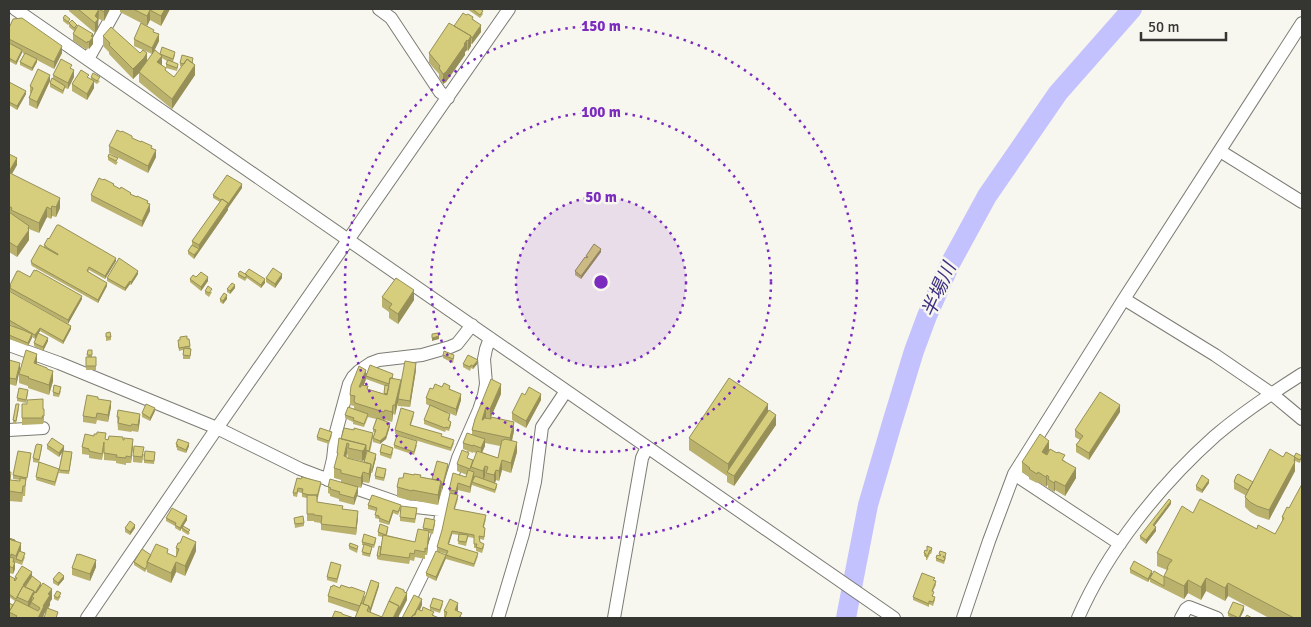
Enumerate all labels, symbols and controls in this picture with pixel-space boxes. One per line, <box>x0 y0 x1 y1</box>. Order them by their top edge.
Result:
scale bar <box>1141 10 1226 42</box>
text: 150 m <box>581 17 621 35</box>
text: 50 m <box>1148 18 1179 36</box>
text: 100 m <box>581 103 621 121</box>
text: 50 m <box>585 188 617 206</box>
water label: 半場川 <box>916 257 962 321</box>
centre of rings <box>592 273 610 291</box>

